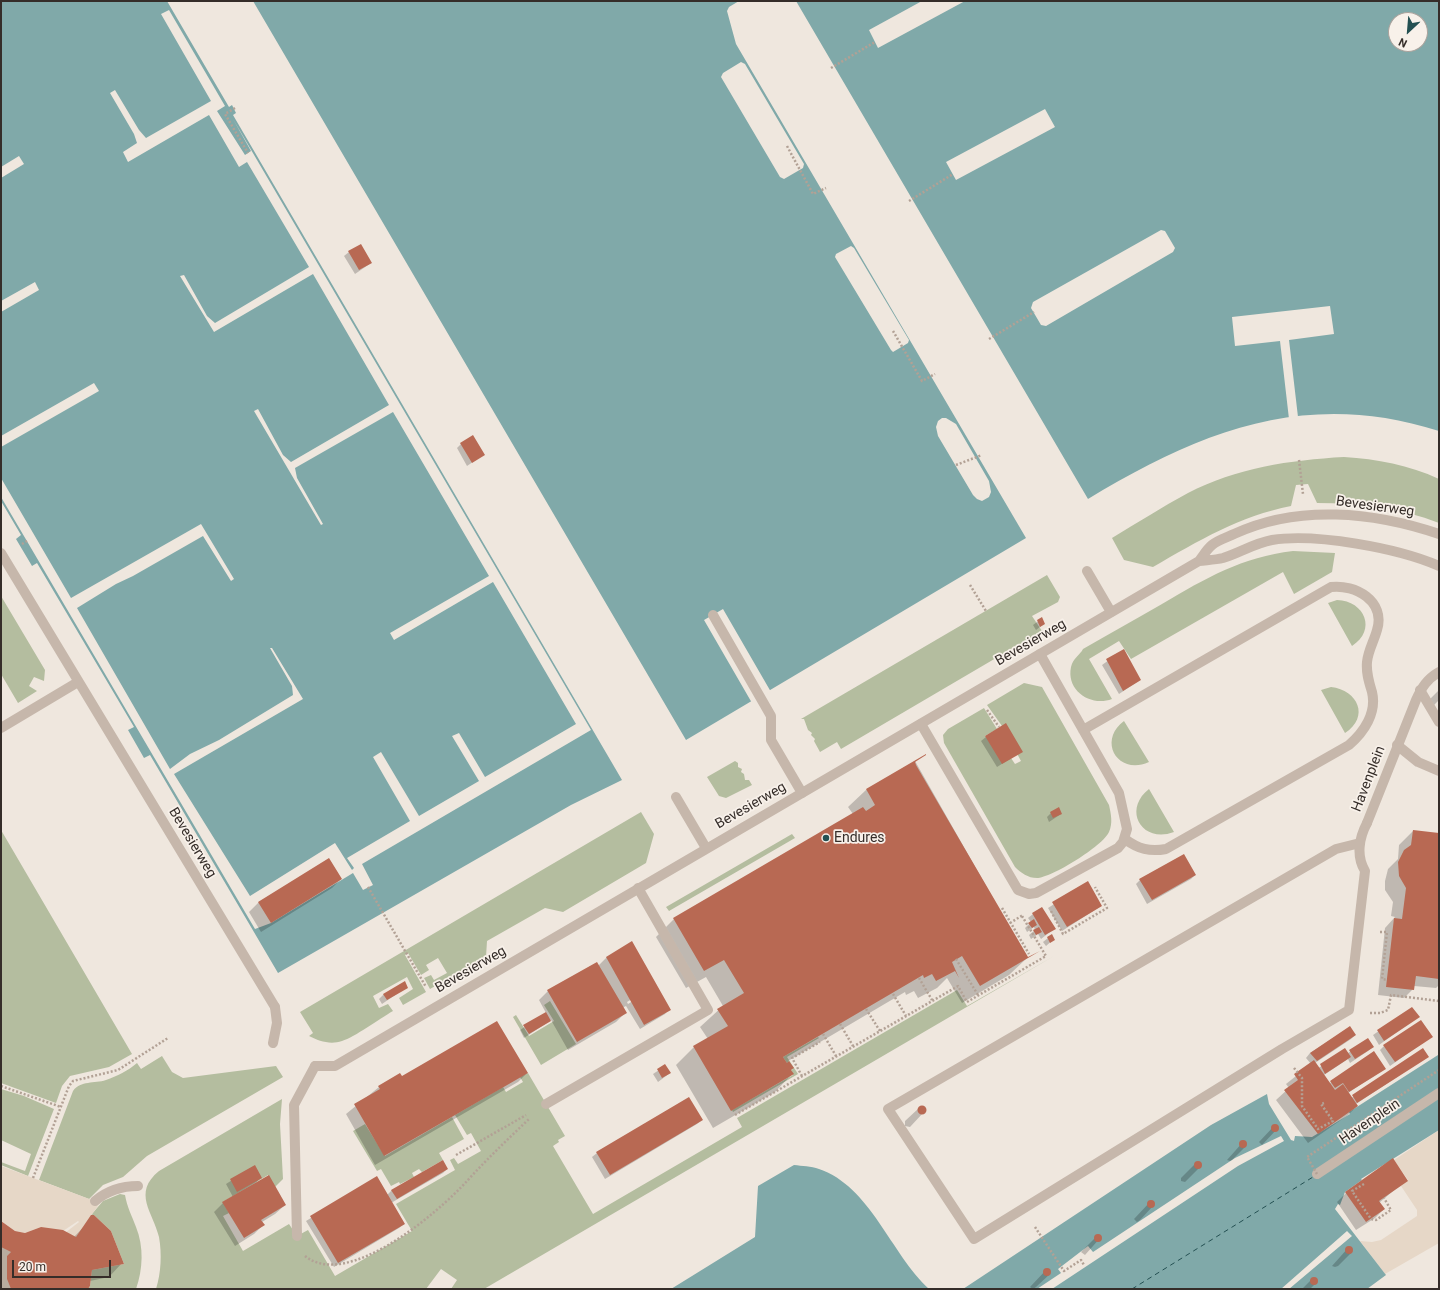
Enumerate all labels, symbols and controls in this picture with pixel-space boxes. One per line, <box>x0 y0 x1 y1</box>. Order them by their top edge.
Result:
north arrow <box>1388 12 1428 52</box>
text: N <box>1397 35 1409 50</box>
street label: Bevesierweg <box>1335 493 1415 521</box>
street label: Bevesierweg <box>993 616 1069 670</box>
street label: Havenplein <box>1349 744 1389 814</box>
street label: Bevesierweg <box>713 779 789 833</box>
street label: Bevesierweg <box>164 805 220 881</box>
place label: Endures <box>834 830 885 846</box>
marker: Endures <box>821 833 831 843</box>
street label: Bevesierweg <box>433 943 509 997</box>
street label: Havenplein <box>1337 1096 1403 1148</box>
scale bar <box>14 1252 113 1278</box>
text: 20 m <box>19 1260 46 1274</box>

